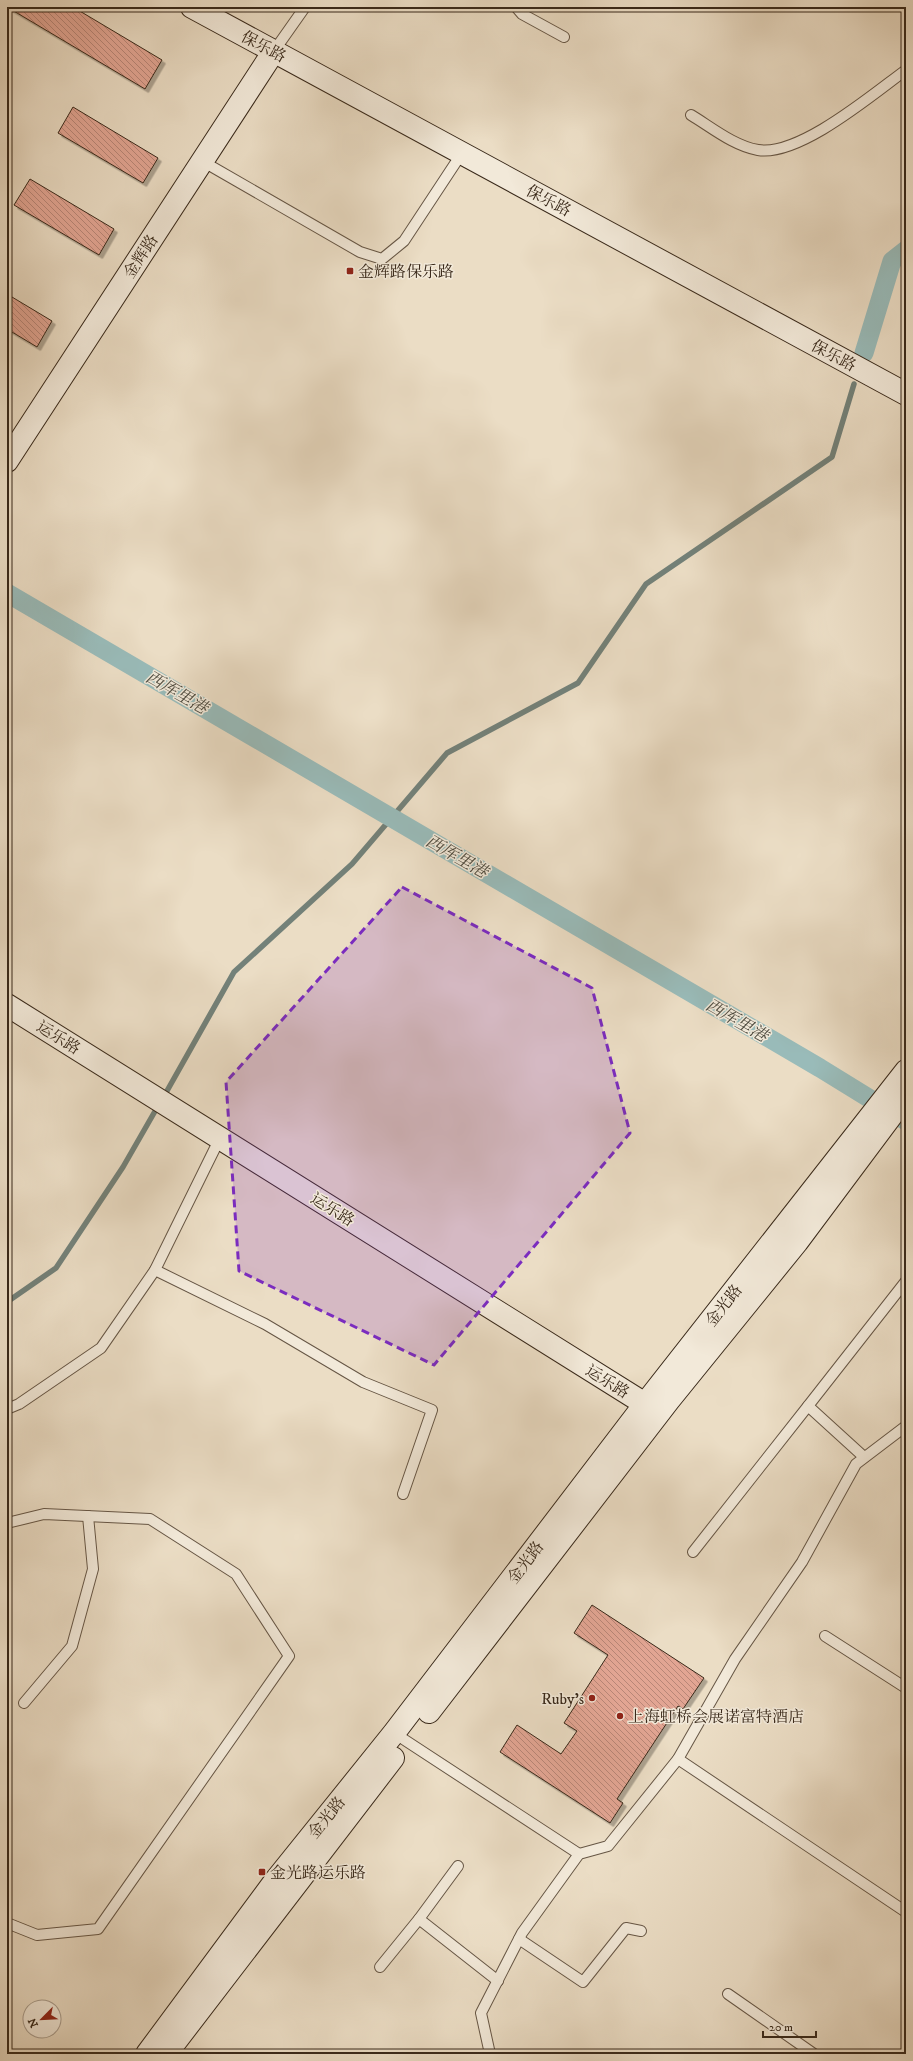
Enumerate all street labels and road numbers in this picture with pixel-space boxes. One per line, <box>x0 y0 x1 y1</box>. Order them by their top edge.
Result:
street label: 保乐路 <box>238 27 289 67</box>
street label: 保乐路 <box>523 181 574 221</box>
street label: 金辉路 <box>119 231 162 282</box>
street label: 保乐路 <box>808 336 859 376</box>
street label: 运乐路 <box>33 1017 84 1059</box>
street label: 运乐路 <box>307 1189 358 1231</box>
street label: 金光路 <box>701 1281 746 1331</box>
street label: 运乐路 <box>582 1361 633 1403</box>
street label: 金光路 <box>503 1537 548 1588</box>
street label: 金光路 <box>304 1793 350 1843</box>

